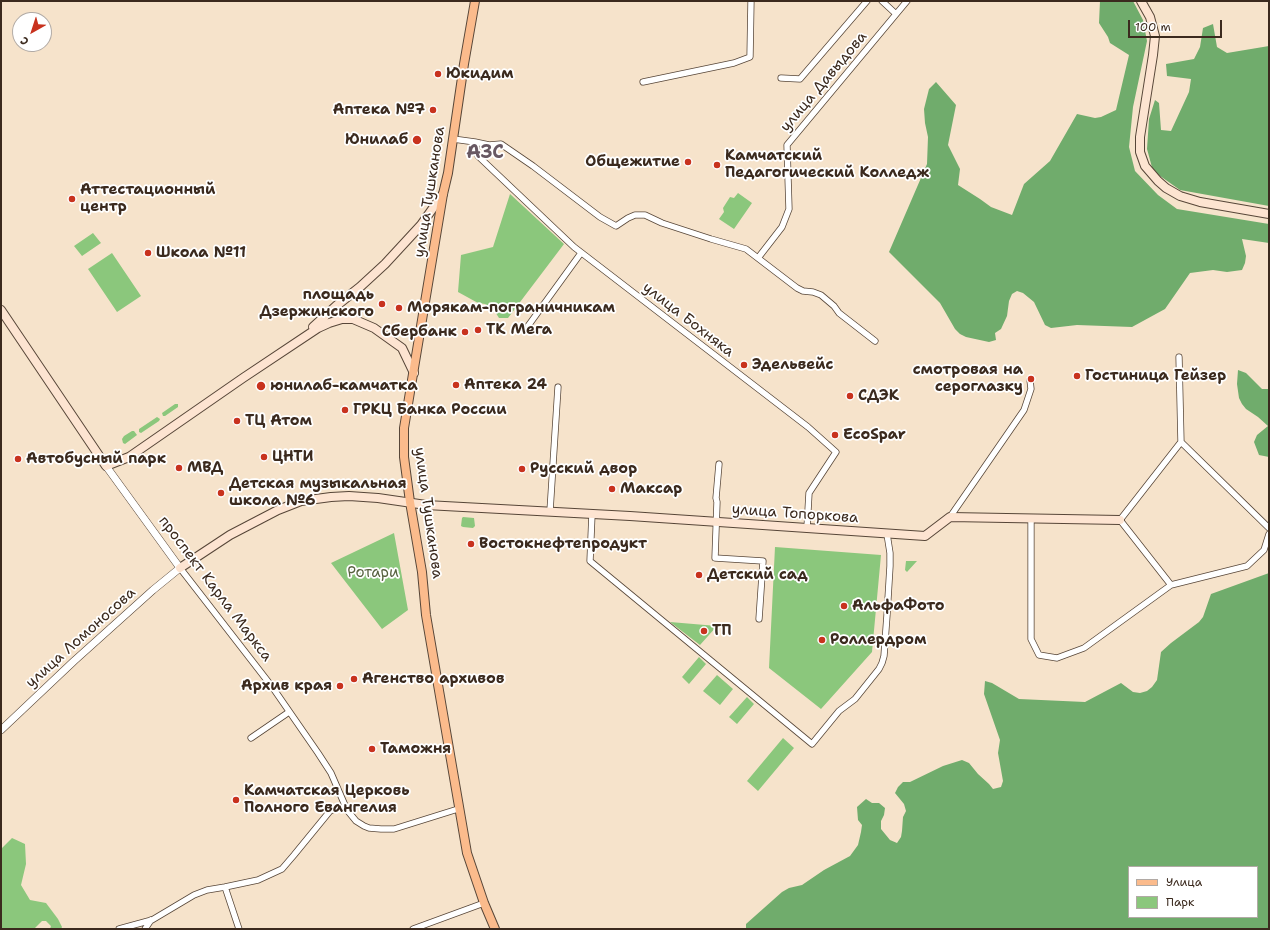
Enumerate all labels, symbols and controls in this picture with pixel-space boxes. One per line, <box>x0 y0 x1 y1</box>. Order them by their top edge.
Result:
north arrow <box>12 12 52 52</box>
scale bar <box>1130 12 1224 38</box>
text: 100 m <box>1135 19 1171 35</box>
street label: улица Давыдова <box>777 28 871 136</box>
text: С <box>17 33 32 49</box>
place label: Юкидим <box>446 65 513 83</box>
marker: Юкидим <box>433 69 443 79</box>
place label: Аптека №7 <box>333 101 425 119</box>
marker: Аптека №7 <box>428 105 438 115</box>
street label: улица Тушканова <box>411 125 449 259</box>
place label: Юнилаб <box>345 131 408 149</box>
marker: Юнилаб <box>411 134 423 146</box>
district label: АЗС <box>466 142 504 164</box>
place label: Камчатский Педагогический Колледж <box>725 147 929 182</box>
place label: Общежитие <box>585 153 680 171</box>
marker: Общежитие <box>683 157 693 167</box>
marker: Камчатский Педагогический Колледж <box>712 160 722 170</box>
place label: Аттестационный центр <box>80 181 215 216</box>
marker: Аттестационный центр <box>67 194 77 204</box>
place label: Школа №11 <box>156 244 246 262</box>
marker: Школа №11 <box>143 248 153 258</box>
street label: улица Бохняка <box>639 279 737 361</box>
place label: площадь Дзержинского <box>259 286 374 321</box>
marker: площадь Дзержинского <box>377 299 387 309</box>
place label: Морякам-пограничникам <box>407 299 615 317</box>
marker: Морякам-пограничникам <box>394 303 404 313</box>
place label: ТК Мега <box>486 321 552 339</box>
place label: Сбербанк <box>382 323 457 341</box>
marker: ТК Мега <box>473 325 483 335</box>
marker: Сбербанк <box>460 327 470 337</box>
place label: Эдельвейс <box>752 356 833 374</box>
marker: Эдельвейс <box>739 360 749 370</box>
place label: смотровая на сероглазку <box>913 361 1023 396</box>
place label: Гостиница Гейзер <box>1085 367 1226 385</box>
marker: Гостиница Гейзер <box>1072 371 1082 381</box>
marker: смотровая на сероглазку <box>1026 374 1036 384</box>
place label: Аптека 24 <box>464 376 547 394</box>
place label: юнилаб-камчатка <box>270 377 418 395</box>
marker: юнилаб-камчатка <box>255 380 267 392</box>
marker: Аптека 24 <box>451 380 461 390</box>
place label: СДЭК <box>858 387 899 405</box>
marker: СДЭК <box>845 391 855 401</box>
place label: ГРКЦ Банка России <box>353 401 507 419</box>
marker: ГРКЦ Банка России <box>340 405 350 415</box>
place label: ТЦ Атом <box>245 412 312 430</box>
marker: ТЦ Атом <box>232 416 242 426</box>
place label: EcoSpar <box>843 426 906 444</box>
marker: EcoSpar <box>830 430 840 440</box>
street label: улица Тушканова <box>410 446 446 580</box>
place label: ЦНТИ <box>272 448 313 466</box>
place label: Автобусный парк <box>26 450 166 468</box>
marker: ЦНТИ <box>259 452 269 462</box>
marker: Автобусный парк <box>13 454 23 464</box>
place label: МВД <box>187 459 223 477</box>
place label: Русский двор <box>530 460 637 478</box>
marker: МВД <box>174 463 184 473</box>
marker: Русский двор <box>517 464 527 474</box>
place label: Детская музыкальная школа №6 <box>229 475 407 510</box>
place label: Максар <box>620 480 682 498</box>
marker: Максар <box>607 484 617 494</box>
marker: Детская музыкальная школа №6 <box>216 488 226 498</box>
street label: улица Топоркова <box>731 501 859 527</box>
street label: проспект Карла Маркса <box>154 513 276 665</box>
place label: Востокнефтепродукт <box>479 535 647 553</box>
marker: Востокнефтепродукт <box>466 539 476 549</box>
park label: Ротари <box>347 564 399 582</box>
place label: Детский сад <box>707 566 808 584</box>
marker: Детский сад <box>694 570 704 580</box>
street label: улица Ломоносова <box>22 584 140 692</box>
place label: АльфаФото <box>852 597 945 615</box>
marker: АльфаФото <box>839 601 849 611</box>
place label: ТП <box>712 622 732 640</box>
marker: ТП <box>699 626 709 636</box>
place label: Роллердром <box>830 631 926 649</box>
marker: Роллердром <box>817 635 827 645</box>
place label: Агенство архивов <box>362 670 504 688</box>
marker: Агенство архивов <box>349 674 359 684</box>
place label: Архив края <box>241 677 332 695</box>
marker: Архив края <box>335 681 345 691</box>
place label: Таможня <box>380 740 451 758</box>
marker: Таможня <box>367 744 377 754</box>
place label: Камчатская Церковь Полного Евангелия <box>244 782 409 817</box>
marker: Камчатская Церковь Полного Евангелия <box>231 795 241 805</box>
legend <box>1128 866 1258 918</box>
text: Улица <box>1166 874 1202 890</box>
text: Парк <box>1166 894 1194 910</box>

